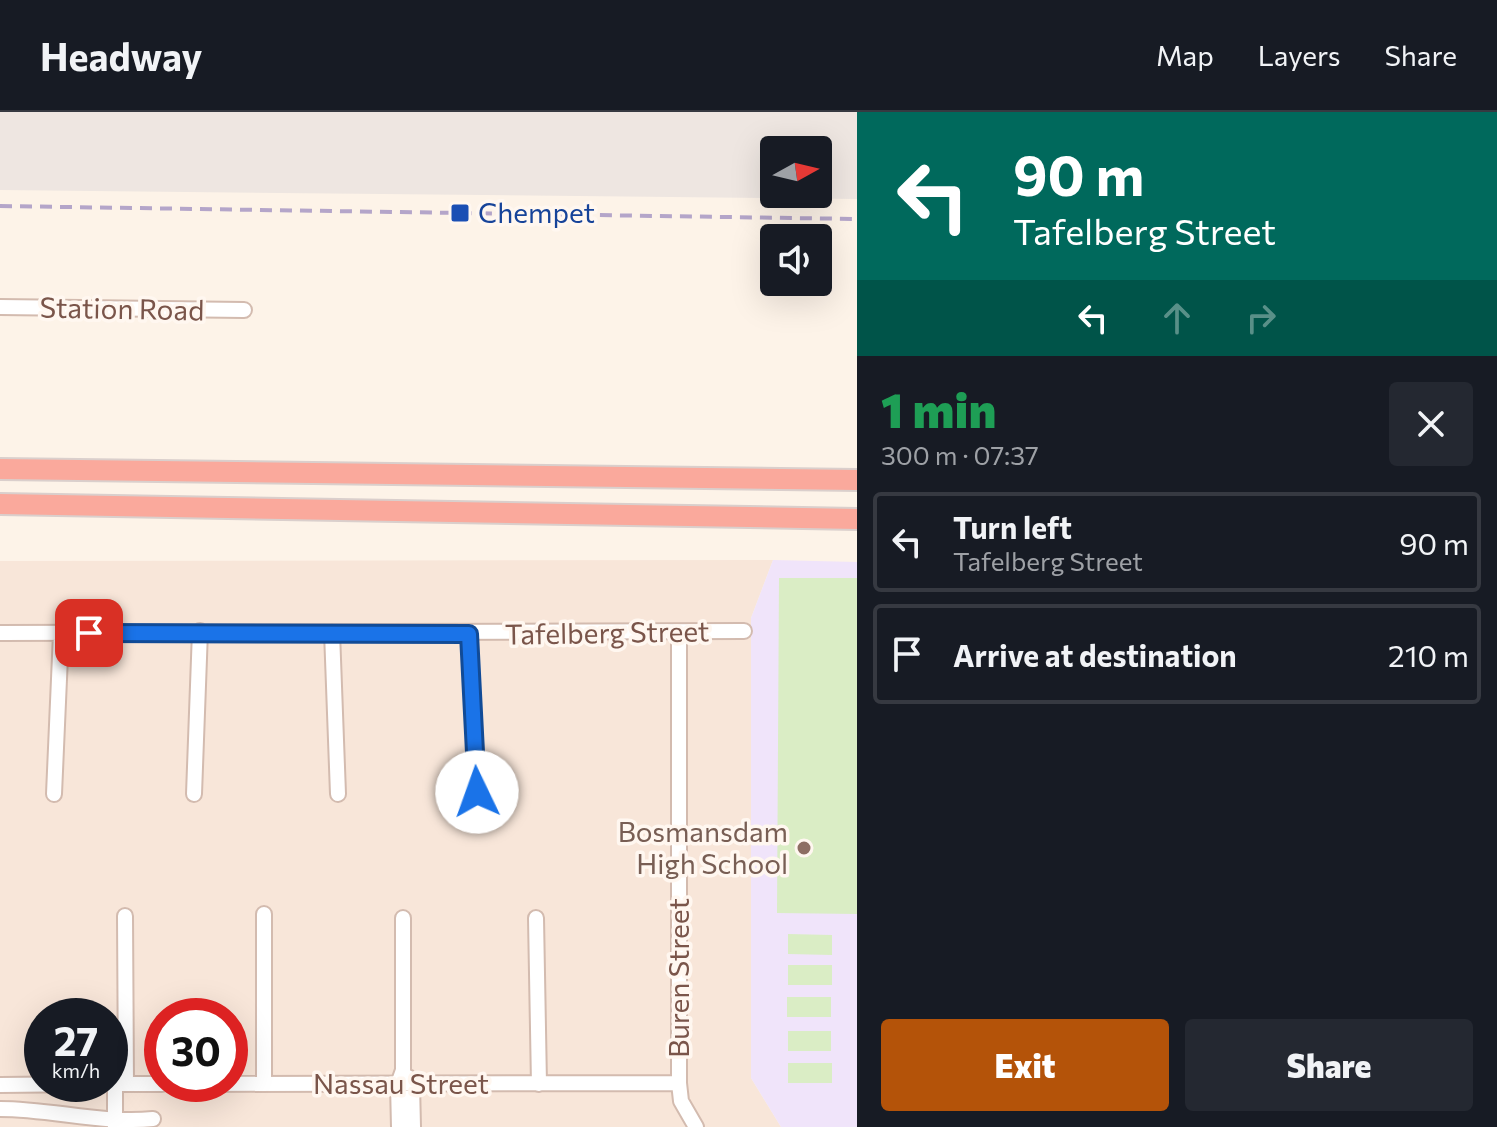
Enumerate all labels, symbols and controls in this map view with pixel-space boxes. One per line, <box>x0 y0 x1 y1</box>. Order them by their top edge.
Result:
text: Headway <box>40 32 202 79</box>
text: Map <box>1156 38 1214 72</box>
text: Layers <box>1258 38 1340 72</box>
text: Share <box>1384 38 1457 72</box>
north arrow <box>760 136 832 208</box>
map controls <box>760 136 832 296</box>
text: 90 m <box>1013 139 1144 208</box>
icon: left <box>881 144 985 248</box>
place label: Chempet <box>478 195 595 229</box>
marker: Chempet <box>449 202 471 224</box>
text: Tafelberg Street <box>1013 208 1276 252</box>
button: sound <box>760 224 832 296</box>
street label: Station Road <box>39 290 205 326</box>
icon: left <box>1071 296 1115 340</box>
icon: ahead <box>1155 296 1199 340</box>
icon: right <box>1239 296 1283 340</box>
text: 1 min <box>881 379 996 438</box>
button: close <box>1389 382 1473 466</box>
text: 300 m · 07:37 <box>881 439 1039 470</box>
text: Turn left <box>953 508 1072 545</box>
icon: left <box>885 520 929 564</box>
text: 90 m <box>1399 524 1469 561</box>
text: Tafelberg Street <box>953 545 1143 576</box>
pin <box>55 599 123 667</box>
icon: arrive <box>67 611 111 655</box>
street label: Tafelberg Street <box>504 613 710 651</box>
icon: arrive <box>885 632 929 676</box>
text: Arrive at destination <box>953 636 1237 673</box>
text: 210 m <box>1388 636 1469 673</box>
position arrow <box>435 750 519 834</box>
place label: Bosmansdam High School <box>618 814 788 880</box>
marker: Bosmansdam High School <box>795 839 813 857</box>
street label: Buren Street <box>661 898 695 1058</box>
speed limit sign: 30 <box>144 998 248 1102</box>
text: 27 <box>54 1015 98 1064</box>
button: Exit <box>881 1019 1169 1111</box>
button: Share <box>1185 1019 1473 1111</box>
text: km/h <box>52 1058 100 1082</box>
street label: Nassau Street <box>313 1066 489 1100</box>

